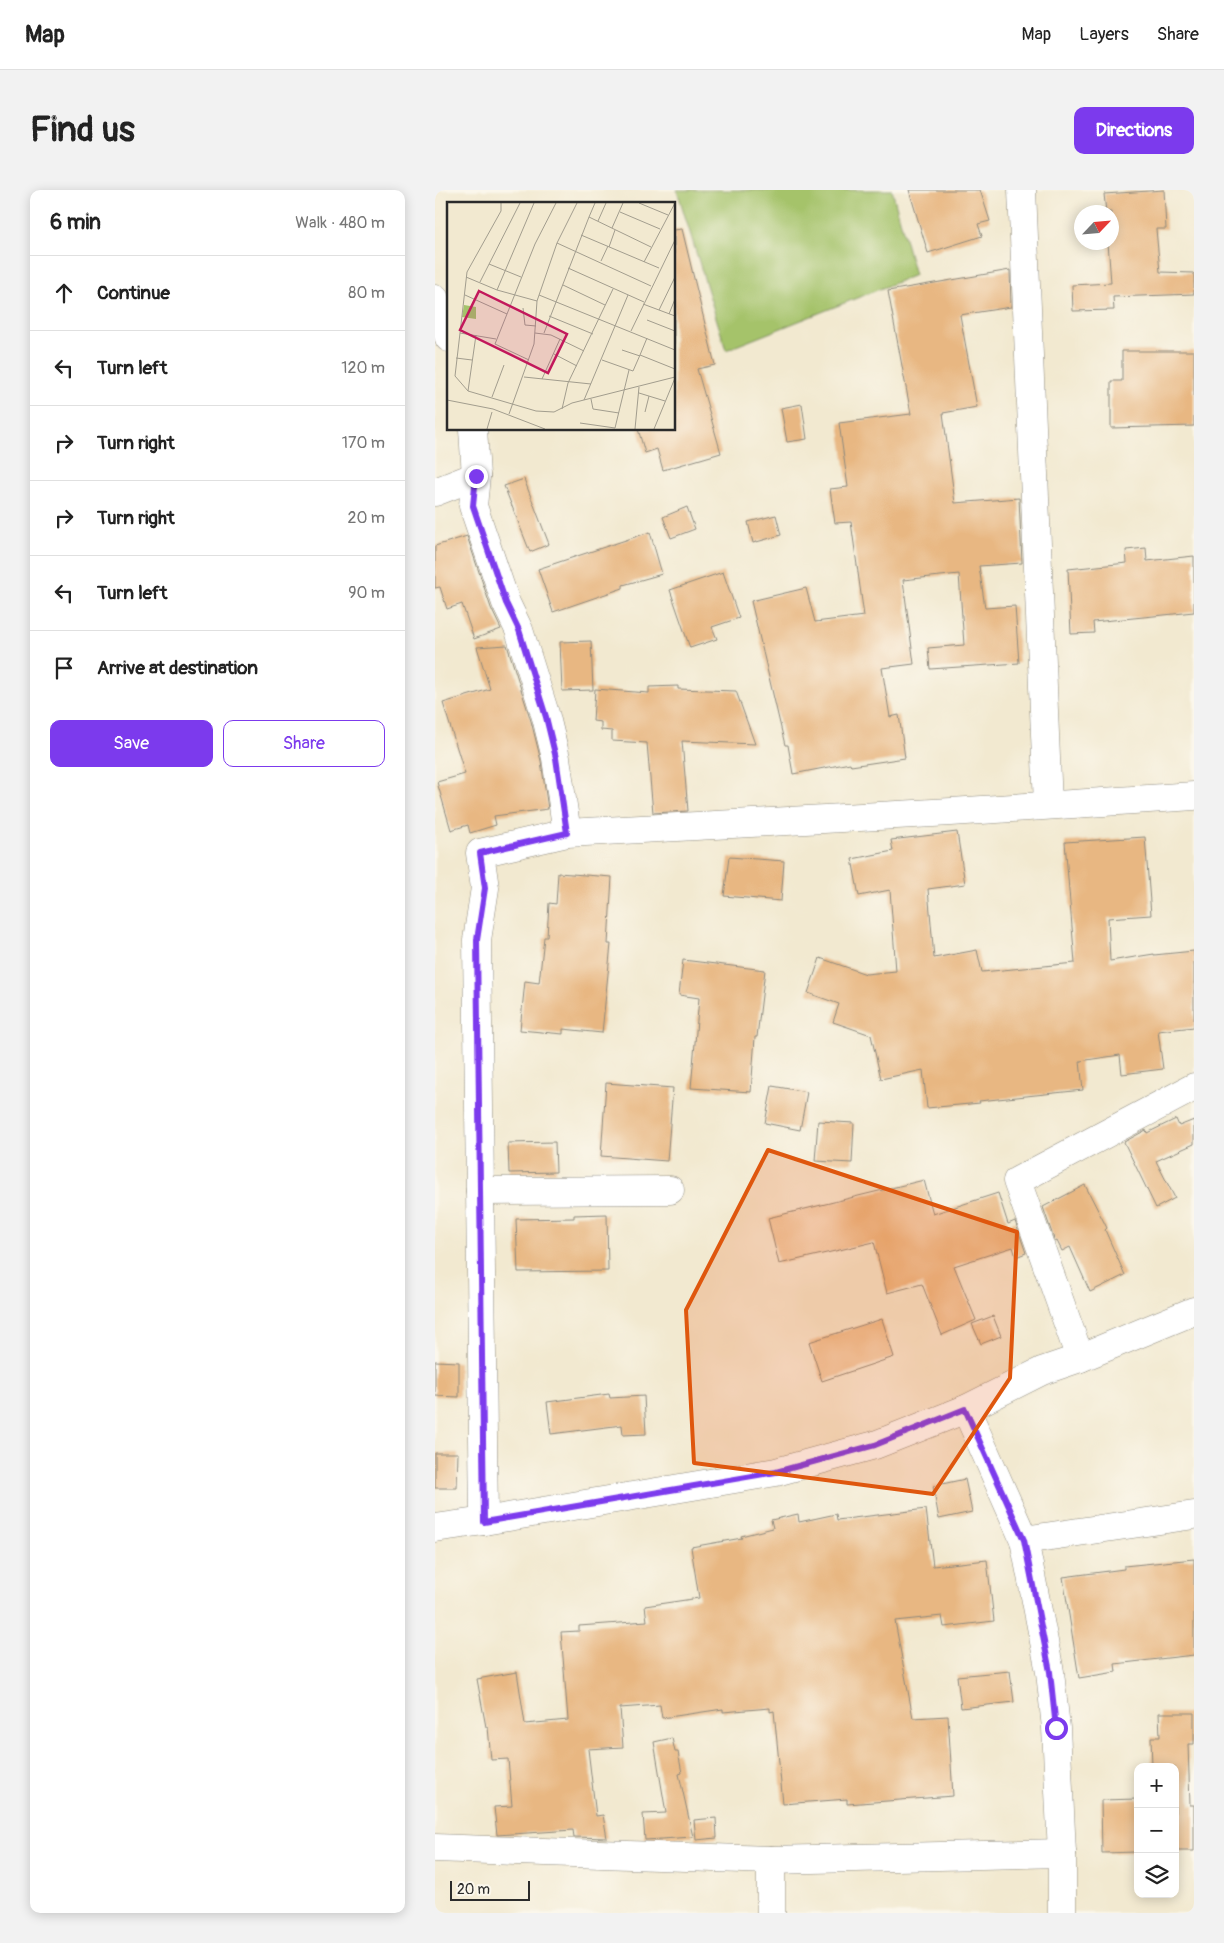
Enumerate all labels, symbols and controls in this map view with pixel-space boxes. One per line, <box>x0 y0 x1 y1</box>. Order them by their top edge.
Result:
text: Map <box>25 20 65 49</box>
text: Map <box>1022 23 1051 46</box>
text: Layers <box>1079 23 1129 46</box>
text: Share <box>1157 23 1199 46</box>
button: Directions <box>1074 107 1194 154</box>
text: Find us <box>30 108 135 152</box>
inset map <box>447 202 675 430</box>
north arrow <box>1074 205 1119 250</box>
text: 6 min <box>50 209 101 236</box>
text: Walk · 480 m <box>295 213 385 233</box>
icon: ahead <box>50 279 78 307</box>
text: Continue <box>97 281 170 305</box>
text: 80 m <box>348 283 385 303</box>
icon: left <box>50 354 78 382</box>
text: Turn left <box>97 356 167 380</box>
text: 120 m <box>341 358 385 378</box>
icon: right <box>50 429 78 457</box>
text: Turn right <box>97 431 175 455</box>
text: 170 m <box>342 433 385 453</box>
route end <box>465 465 488 488</box>
icon: right <box>50 504 78 532</box>
text: Turn right <box>97 506 175 530</box>
text: 20 m <box>347 508 385 528</box>
icon: left <box>50 579 78 607</box>
text: Turn left <box>97 581 167 605</box>
text: 90 m <box>348 583 385 603</box>
icon: arrive <box>50 654 78 682</box>
text: Arrive at destination <box>97 656 258 680</box>
button: Save <box>50 720 213 767</box>
button: Share <box>223 720 385 767</box>
route start <box>1045 1717 1068 1740</box>
map controls <box>1134 1763 1179 1898</box>
button: + <box>1134 1763 1179 1808</box>
button: − <box>1134 1808 1179 1853</box>
button: layers <box>1134 1853 1179 1898</box>
scale bar <box>450 1878 530 1901</box>
text: 20 m <box>457 1881 490 1898</box>

